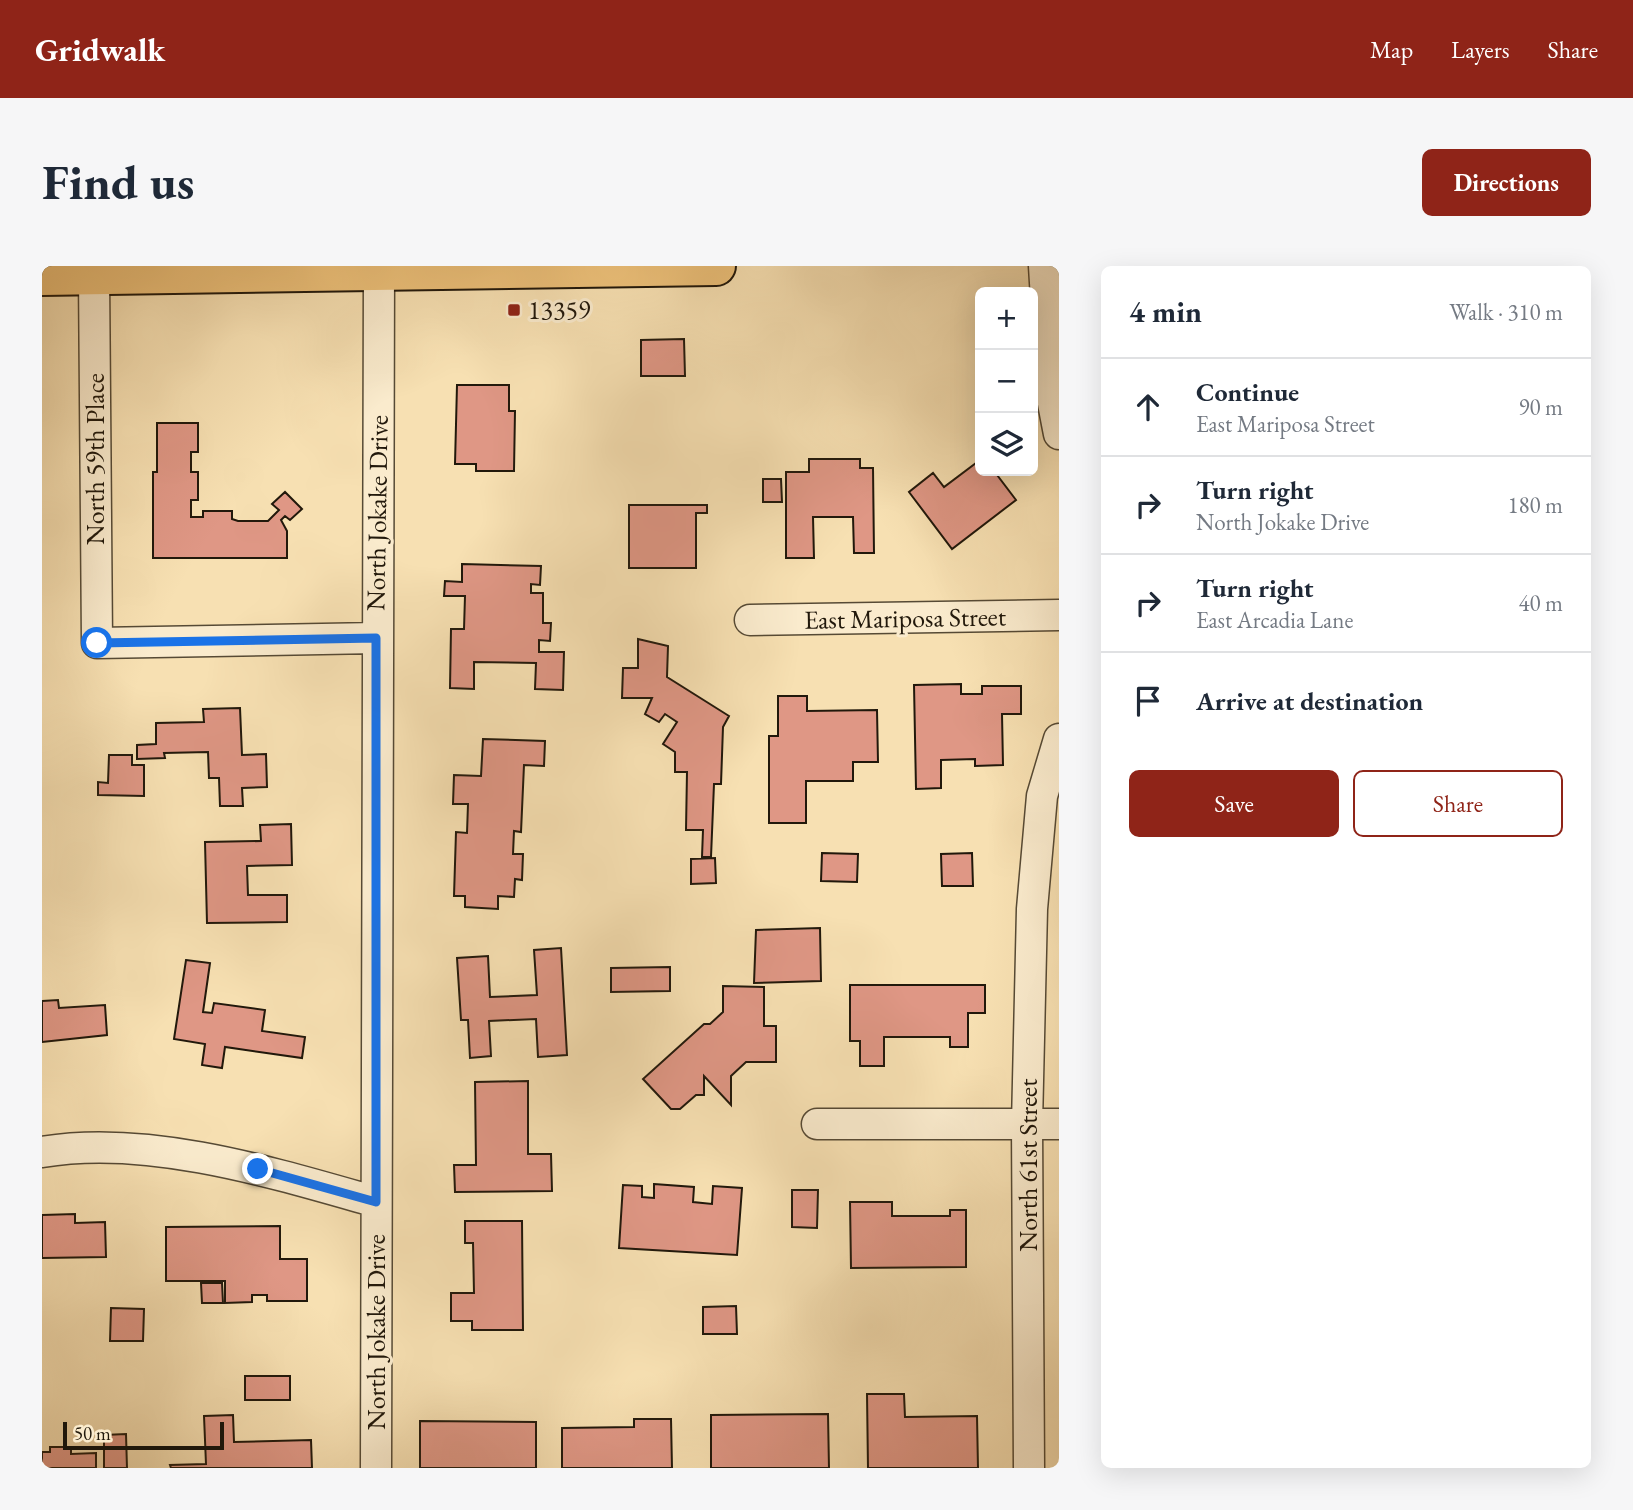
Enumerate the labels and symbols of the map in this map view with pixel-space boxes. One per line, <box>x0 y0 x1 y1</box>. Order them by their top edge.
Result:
place label: 13359 <box>528 293 591 327</box>
marker: 13359 <box>506 302 522 318</box>
street label: North 59th Place <box>78 373 112 545</box>
street label: North Jokake Drive <box>358 415 396 611</box>
street label: East Mariposa Street <box>804 599 1006 637</box>
route start <box>81 627 112 658</box>
street label: North 61st Street <box>1011 1079 1045 1251</box>
route end <box>242 1153 273 1184</box>
street label: North Jokake Drive <box>359 1234 393 1430</box>
scale bar <box>63 1419 224 1451</box>

